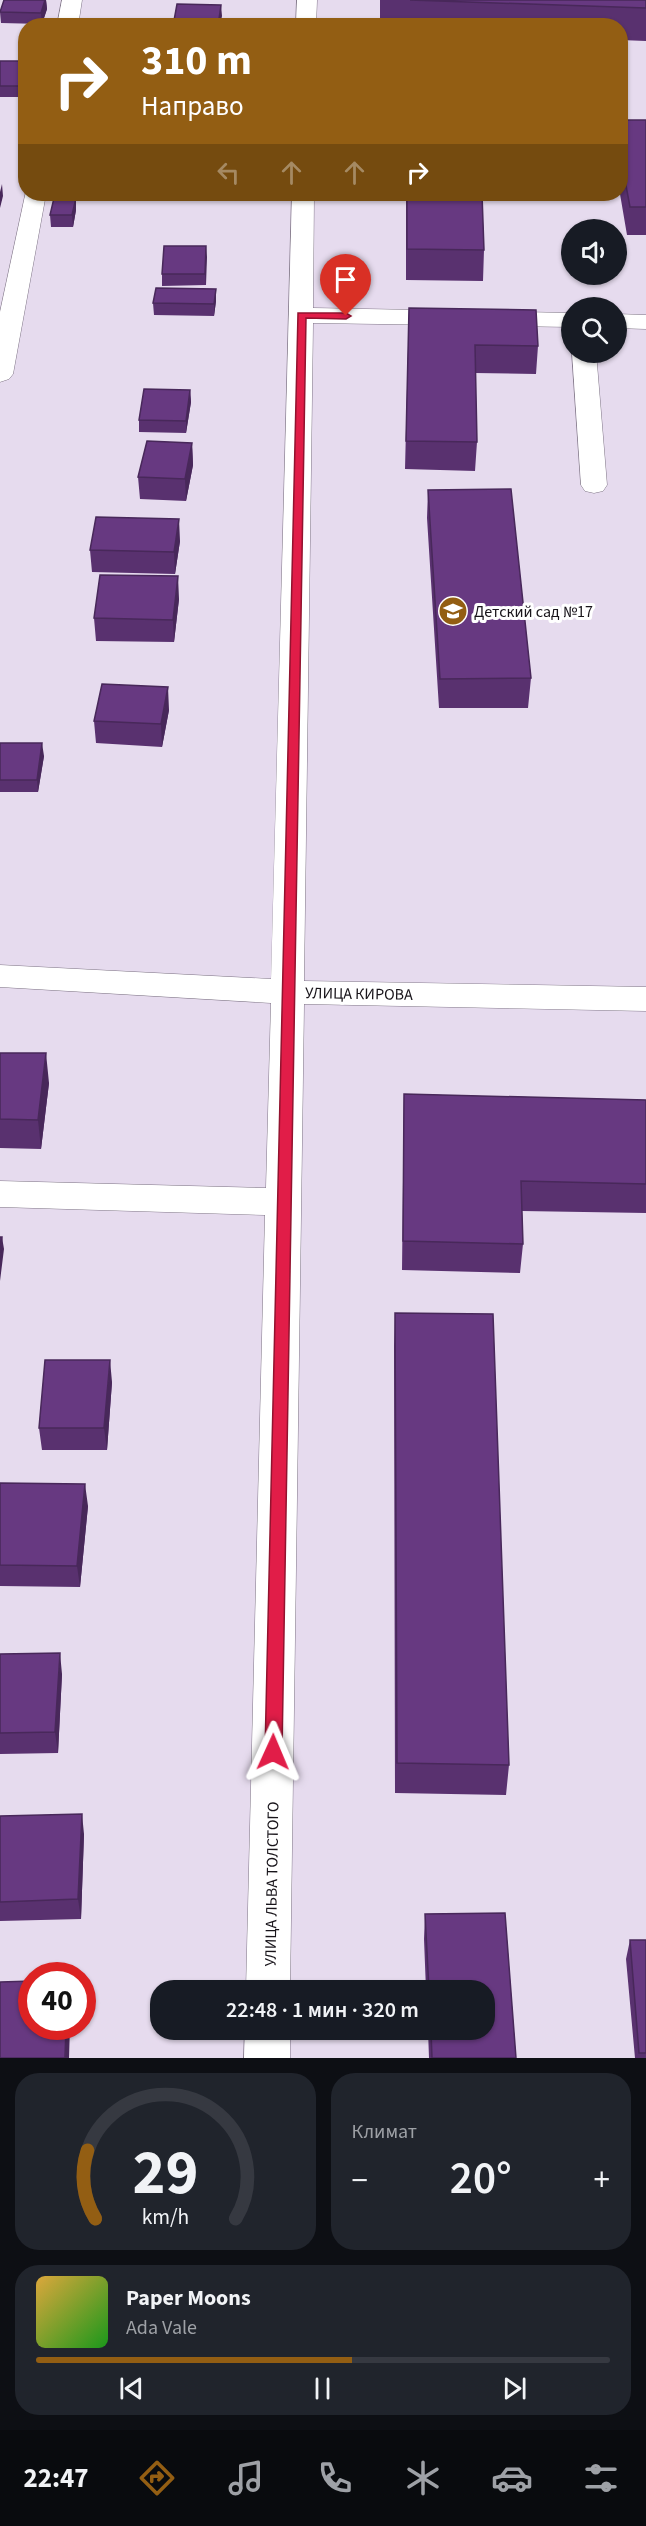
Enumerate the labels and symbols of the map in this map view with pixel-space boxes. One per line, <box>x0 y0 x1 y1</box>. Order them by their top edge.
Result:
pin <box>320 254 371 316</box>
school or university icon: Детский сад №17 <box>437 595 469 627</box>
place label: Детский сад №17 <box>474 601 593 623</box>
street label: УЛИЦА КИРОВА <box>305 982 413 1006</box>
position arrow <box>241 1720 305 1784</box>
street label: УЛИЦА ЛЬВА ТОЛСТОГО <box>260 1801 284 1967</box>
speed limit sign: 40 <box>18 1962 96 2040</box>

